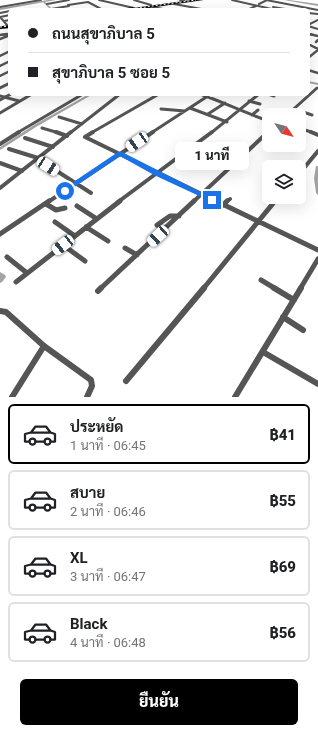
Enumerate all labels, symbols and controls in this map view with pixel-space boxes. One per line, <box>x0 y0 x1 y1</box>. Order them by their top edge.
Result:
text: ถนนสุขาภิบาล 5 <box>52 25 155 43</box>
text: สุขาภิบาล 5 ซอย 5 <box>52 64 170 82</box>
north arrow <box>262 108 306 152</box>
map controls <box>262 108 306 204</box>
car <box>124 130 150 154</box>
callout: 1 นาที <box>175 142 249 170</box>
text: 1 นาที <box>195 148 229 163</box>
car <box>35 154 61 178</box>
button: layers <box>262 160 306 204</box>
route start <box>56 182 74 200</box>
route end <box>203 191 221 209</box>
car <box>145 223 171 249</box>
car <box>50 233 76 257</box>
icon: car <box>22 416 58 452</box>
text: ประหยัด <box>70 418 123 436</box>
text: ฿41 <box>270 426 296 444</box>
text: 1 นาที · 06:45 <box>70 438 146 453</box>
icon: car <box>22 482 58 518</box>
text: สบาย <box>70 484 105 502</box>
text: ฿55 <box>270 492 296 510</box>
text: 2 นาที · 06:46 <box>70 504 146 519</box>
icon: car <box>22 548 58 584</box>
text: XL <box>70 549 88 567</box>
text: ฿69 <box>270 558 296 576</box>
text: 3 นาที · 06:47 <box>70 569 146 584</box>
icon: car <box>22 614 58 650</box>
text: Black <box>70 615 107 633</box>
text: ฿56 <box>270 624 296 642</box>
text: 4 นาที · 06:48 <box>70 635 146 650</box>
button: ยืนยัน <box>20 679 298 725</box>

